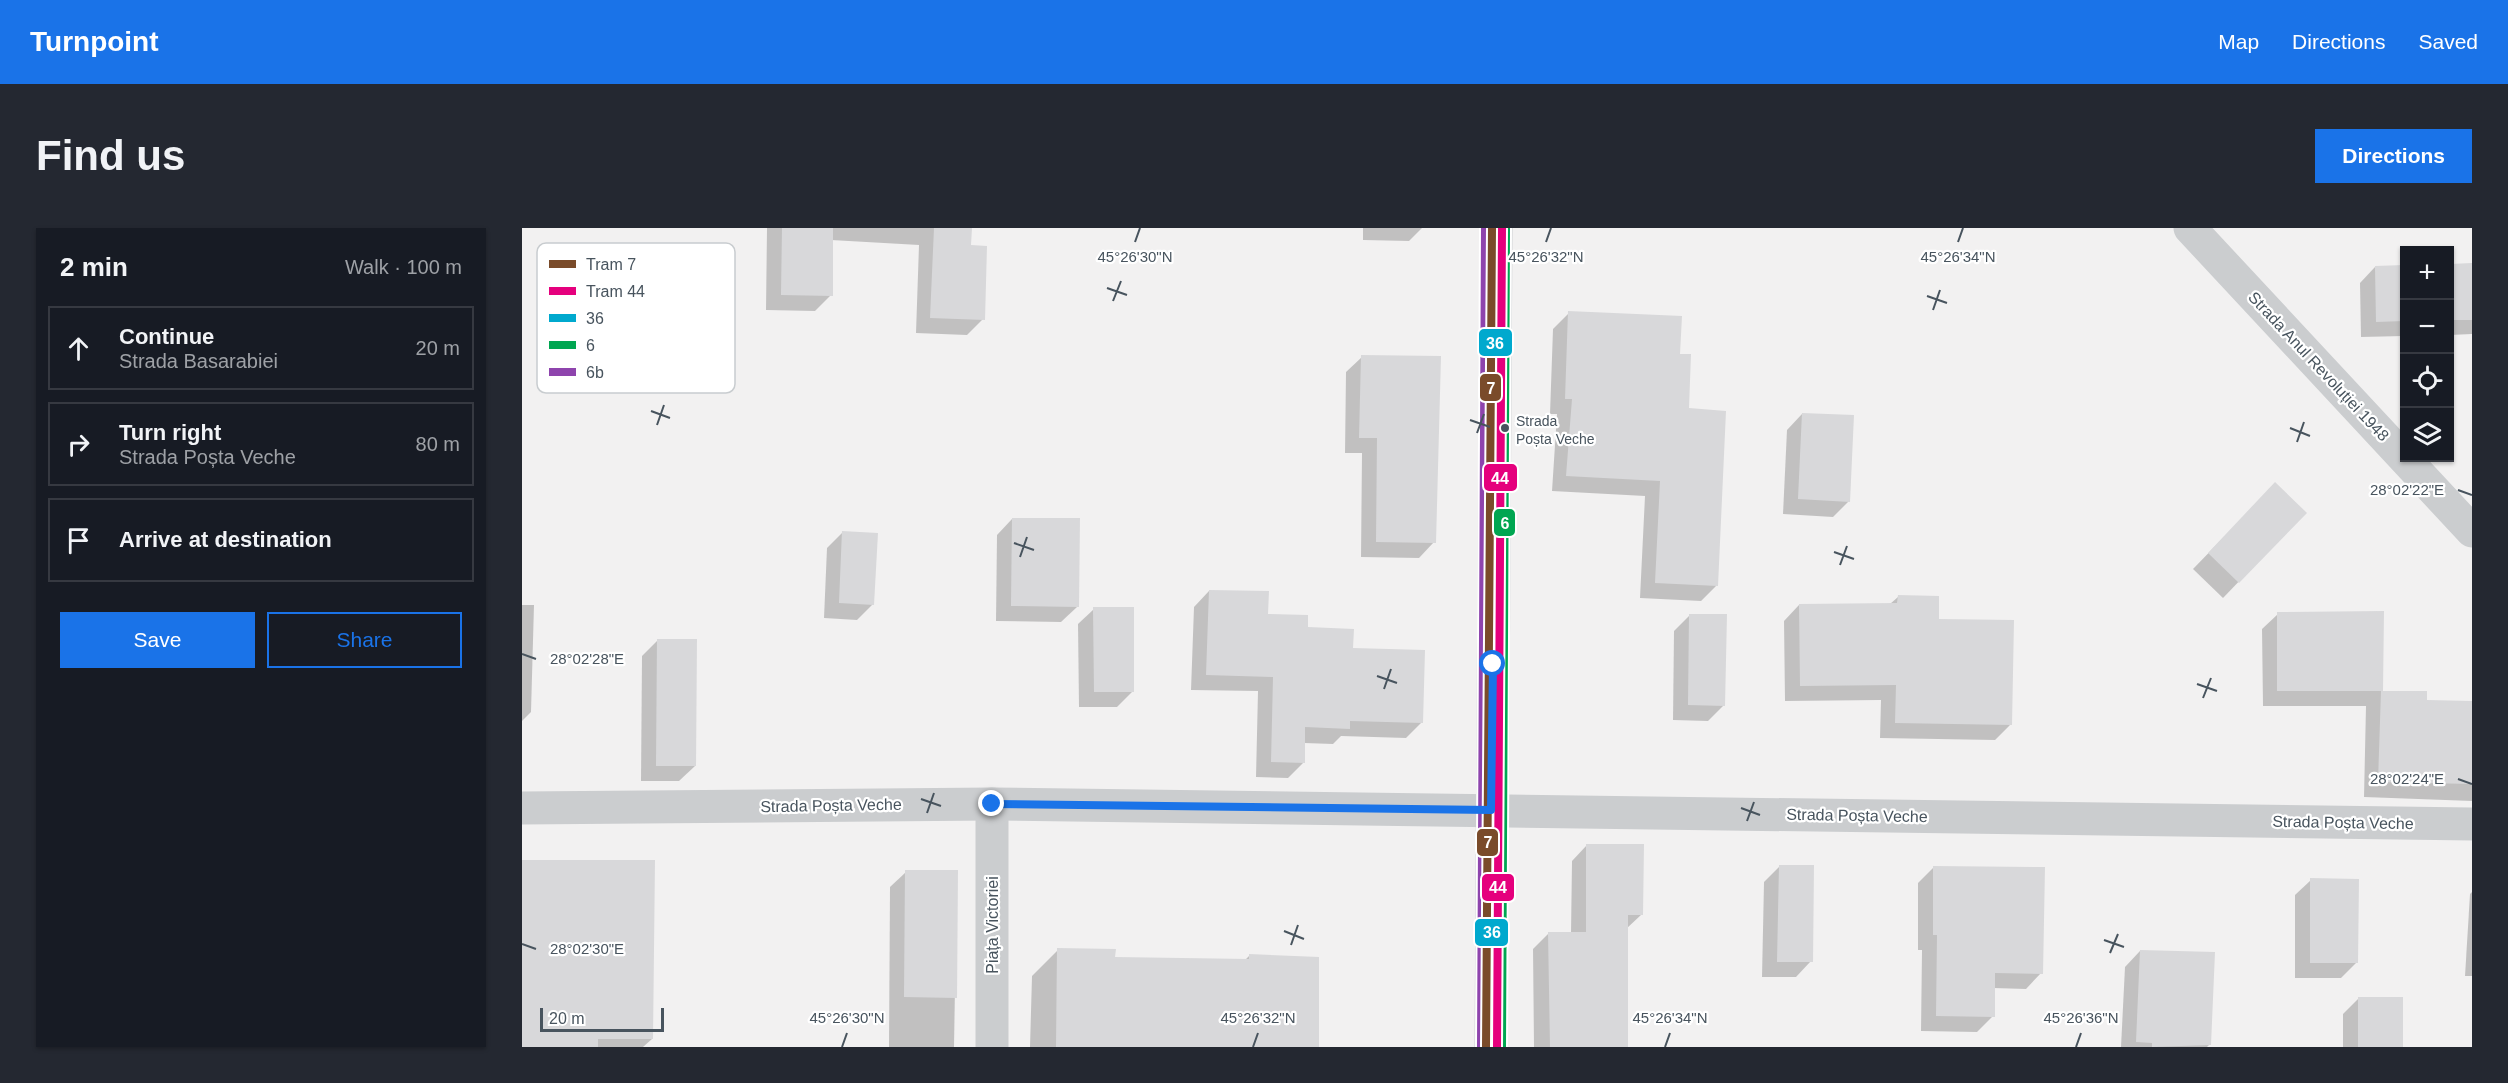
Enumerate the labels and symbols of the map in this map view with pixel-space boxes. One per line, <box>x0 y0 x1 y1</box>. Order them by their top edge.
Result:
legend <box>537 243 735 393</box>
text: 45°26'30"N <box>1097 248 1173 265</box>
text: 45°26'32"N <box>1508 248 1584 265</box>
text: 45°26'34"N <box>1920 248 1996 265</box>
text: Tram 7 <box>586 256 636 273</box>
text: Tram 44 <box>586 283 645 300</box>
street label: Strada Anul Revoluției 1948 <box>2245 288 2392 444</box>
text: 36 <box>586 310 604 327</box>
line badge: 36 <box>1478 328 1513 357</box>
text: 36 <box>1486 335 1504 352</box>
text: 6 <box>586 337 595 354</box>
text: 6b <box>586 364 604 381</box>
line badge: 7 <box>1479 373 1502 402</box>
text: 7 <box>1487 380 1496 397</box>
place label: Strada Poșta Veche <box>1516 413 1595 447</box>
marker: Strada Poșta Veche <box>1499 422 1511 434</box>
line badge: 44 <box>1483 463 1518 492</box>
text: 44 <box>1491 470 1509 487</box>
text: 28°02'22"E <box>2370 481 2444 498</box>
line badge: 6 <box>1493 508 1516 537</box>
text: 6 <box>1501 515 1510 532</box>
text: 28°02'28"E <box>550 650 624 667</box>
route start <box>1479 650 1505 676</box>
text: 28°02'24"E <box>2370 770 2444 787</box>
route end <box>978 790 1004 816</box>
street label: Strada Poșta Veche <box>760 796 902 815</box>
street label: Strada Poșta Veche <box>1786 806 1928 825</box>
street label: Strada Poșta Veche <box>2272 813 2414 832</box>
line badge: 7 <box>1476 828 1499 857</box>
text: 7 <box>1484 834 1493 851</box>
line badge: 44 <box>1481 873 1515 902</box>
street label: Piața Victoriei <box>984 876 1001 974</box>
text: 44 <box>1489 879 1507 896</box>
line badge: 36 <box>1474 918 1509 947</box>
text: 36 <box>1483 924 1501 941</box>
text: 28°02'30"E <box>550 940 624 957</box>
scale bar <box>540 1005 664 1032</box>
text: 45°26'30"N <box>809 1009 885 1026</box>
text: 45°26'32"N <box>1220 1009 1296 1026</box>
text: 45°26'34"N <box>1632 1009 1708 1026</box>
text: 45°26'36"N <box>2043 1009 2119 1026</box>

